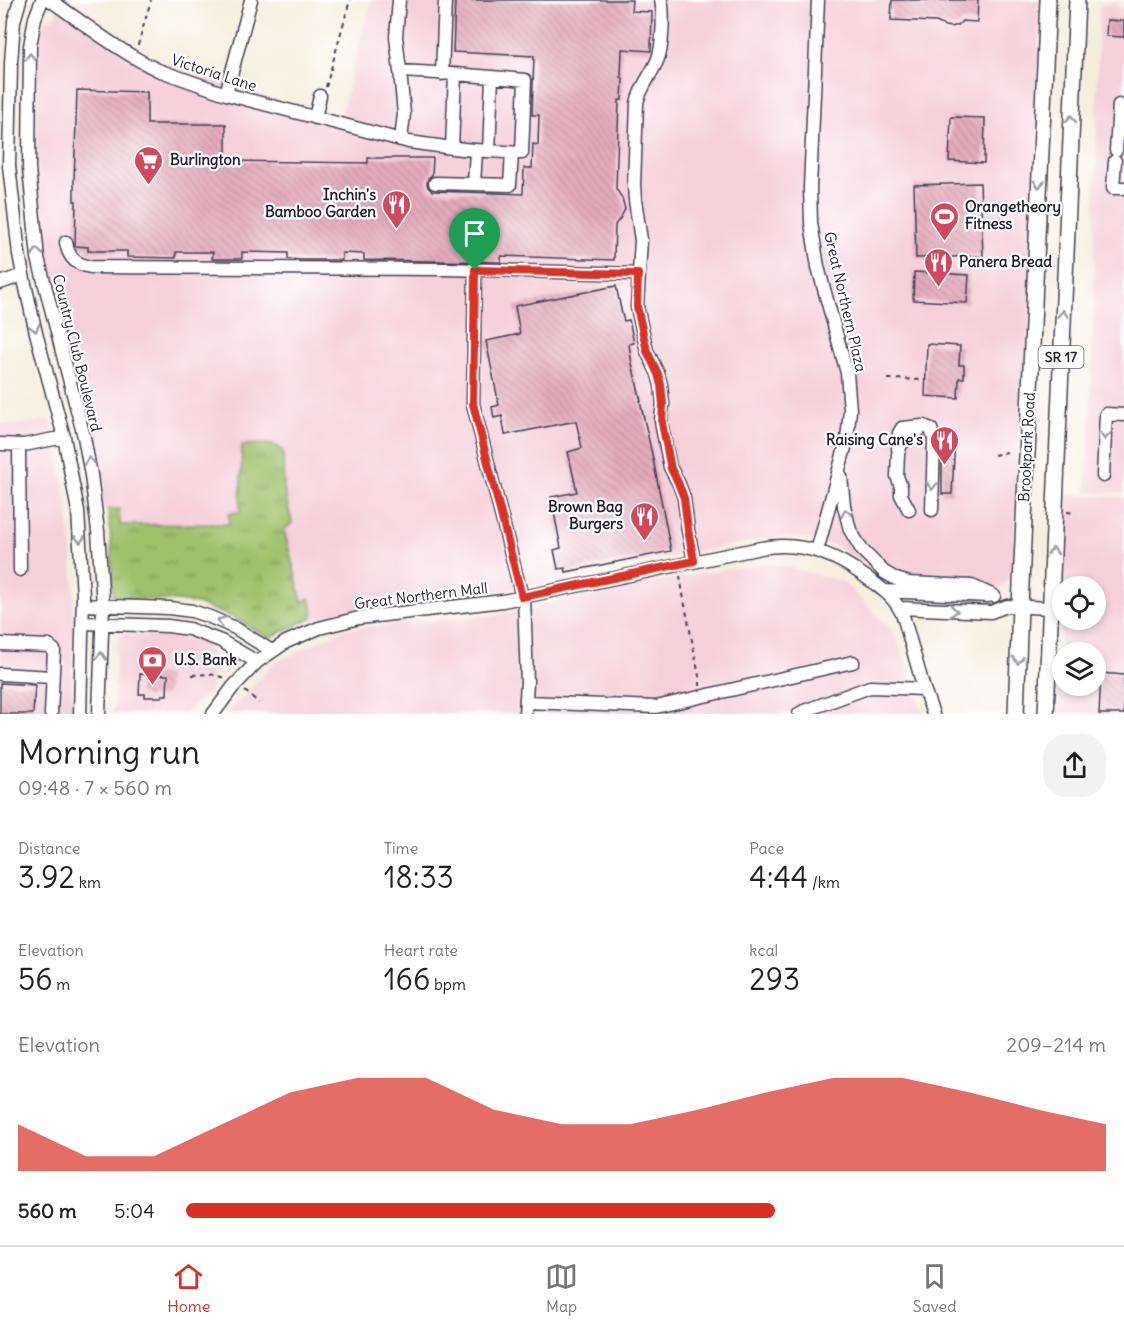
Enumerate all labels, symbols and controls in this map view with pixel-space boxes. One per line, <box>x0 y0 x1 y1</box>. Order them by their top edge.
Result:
street label: Victoria Lane <box>169 50 259 95</box>
one-way arrow <box>24 53 36 62</box>
one-way arrow <box>1065 115 1078 124</box>
supermarket icon: Burlington <box>133 144 165 186</box>
place label: Burlington <box>170 150 241 170</box>
one-way arrow <box>1033 180 1046 189</box>
place label: Inchin's Bamboo Garden <box>265 185 376 221</box>
restaurant icon: Inchin's Bamboo Garden <box>381 188 413 230</box>
place label: Orangetheory Fitness <box>965 197 1061 233</box>
sports icon: Orangetheory Fitness <box>928 200 960 242</box>
pin <box>449 208 500 270</box>
icon: arrive <box>458 217 491 250</box>
street label: Great Northern Plaza <box>820 230 871 374</box>
restaurant icon: Panera Bread <box>922 246 954 288</box>
one-way arrow <box>32 247 44 256</box>
place label: Panera Bread <box>959 252 1052 271</box>
street label: Country Club Boulevard <box>49 272 106 434</box>
one-way arrow <box>1056 309 1069 318</box>
one-way arrow <box>28 323 41 333</box>
road number: SR 17 <box>1038 346 1084 368</box>
street label: Brookpark Road <box>1014 391 1039 502</box>
restaurant icon: Raising Cane's <box>928 424 960 466</box>
place label: Raising Cane's <box>826 430 923 450</box>
one-way arrow <box>1099 432 1112 441</box>
one-way arrow <box>83 457 95 466</box>
one-way arrow <box>926 481 939 490</box>
place label: Brown Bag Burgers <box>548 497 623 534</box>
restaurant icon: Brown Bag Burgers <box>628 500 660 542</box>
one-way arrow <box>840 508 853 518</box>
one-way arrow <box>73 535 86 544</box>
one-way arrow <box>1046 546 1059 555</box>
map controls <box>1052 576 1106 696</box>
button: locate <box>1052 576 1106 630</box>
street label: Great Northern Mall <box>353 578 489 613</box>
one-way arrow <box>950 604 959 617</box>
one-way arrow <box>217 617 228 629</box>
button: layers <box>1052 642 1106 696</box>
bank icon: U.S. Bank <box>137 644 169 686</box>
place label: U.S. Bank <box>174 650 237 669</box>
one-way arrow <box>95 651 107 660</box>
one-way arrow <box>1011 656 1024 665</box>
text: Morning run <box>18 731 200 773</box>
button: share <box>1043 734 1106 797</box>
text: 09:48 · 7 × 560 m <box>18 775 172 800</box>
text: Distance <box>18 838 80 858</box>
text: Time <box>384 838 418 858</box>
text: Pace <box>749 838 784 858</box>
text: 3.92 <box>18 858 75 896</box>
text: 18:33 <box>384 858 454 896</box>
text: 4:44 <box>749 858 808 896</box>
text: km <box>75 872 101 892</box>
text: /km <box>808 872 840 892</box>
text: Elevation <box>18 940 84 960</box>
text: Heart rate <box>384 940 458 960</box>
text: kcal <box>749 940 778 960</box>
text: 56 <box>18 960 53 998</box>
text: 166 <box>384 960 430 998</box>
text: 293 <box>749 960 800 998</box>
text: m <box>53 974 70 994</box>
text: bpm <box>430 974 466 994</box>
text: Elevation <box>18 1032 100 1057</box>
text: 209–214 m <box>1006 1032 1106 1057</box>
text: 560 m <box>18 1198 77 1223</box>
text: 5:04 <box>114 1198 155 1223</box>
tab: Home <box>167 1260 210 1316</box>
tab: Map <box>545 1260 578 1316</box>
tab: Saved <box>913 1260 957 1316</box>

